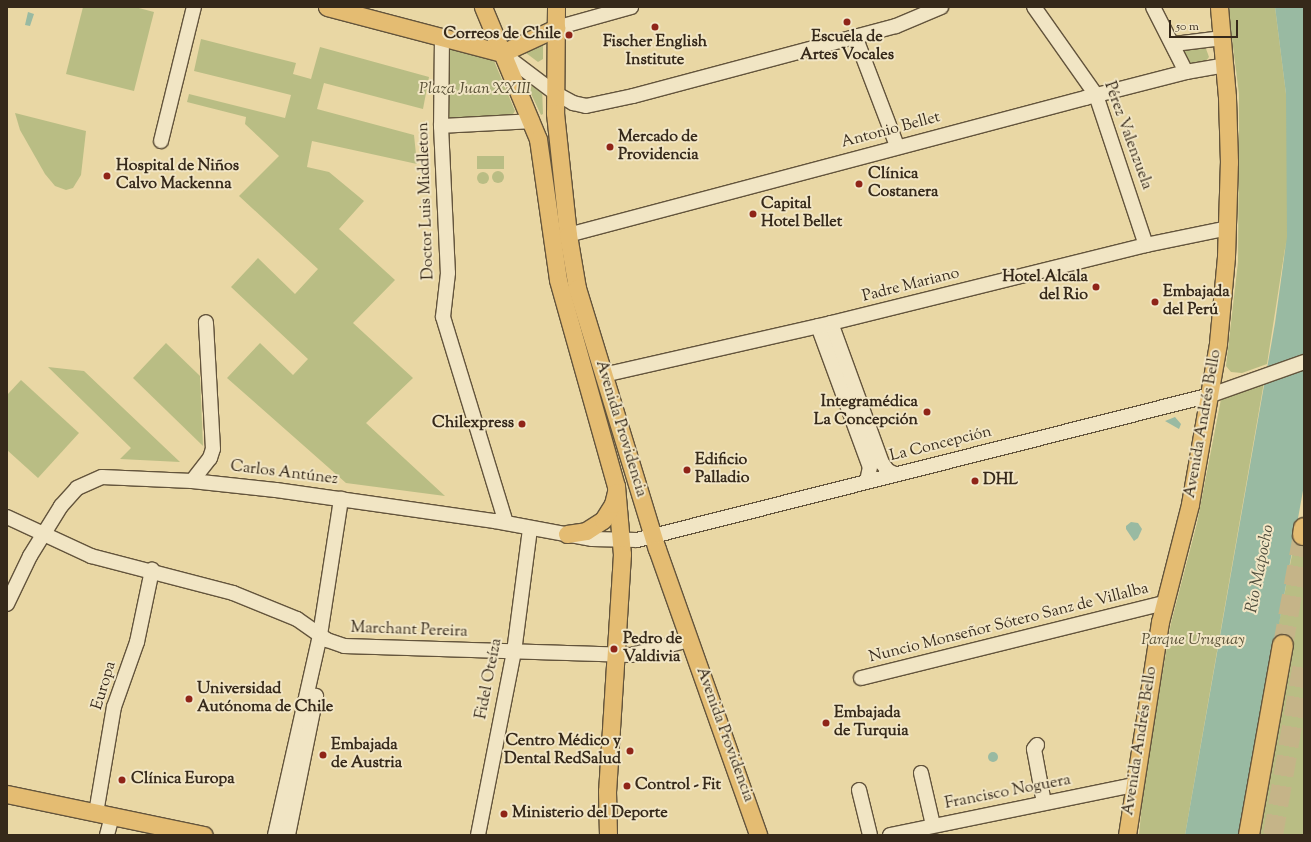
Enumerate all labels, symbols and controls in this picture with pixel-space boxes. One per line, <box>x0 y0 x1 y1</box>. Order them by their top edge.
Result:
scale bar <box>1171 12 1240 38</box>
marker: Escuela de Artes Vocales <box>842 17 852 27</box>
text: 50 m <box>1176 18 1199 36</box>
marker: Fischer English Institute <box>650 22 660 32</box>
place label: Correos de Chile <box>444 25 561 45</box>
place label: Escuela de Artes Vocales <box>800 28 894 66</box>
marker: Correos de Chile <box>564 30 574 40</box>
place label: Fischer English Institute <box>603 33 707 71</box>
street label: Pérez Valenzuela <box>1099 79 1155 193</box>
park label: Plaza Juan XXIII <box>419 80 531 100</box>
street label: Antonio Bellet <box>839 109 943 153</box>
street label: Doctor Luis Middleton <box>415 122 439 280</box>
place label: Mercado de Providencia <box>618 128 699 166</box>
marker: Mercado de Providencia <box>605 142 615 152</box>
place label: Hospital de Niños Calvo Mackenna <box>116 157 239 195</box>
place label: Clínica Costanera <box>868 165 938 203</box>
marker: Hospital de Niños Calvo Mackenna <box>101 170 113 182</box>
marker: Clínica Costanera <box>853 178 865 190</box>
place label: Capital Hotel Bellet <box>761 195 842 233</box>
marker: Capital Hotel Bellet <box>748 209 758 219</box>
street label: Padre Mariano <box>860 265 962 307</box>
place label: Hotel Alcala del Rio <box>1002 268 1088 306</box>
marker: Hotel Alcala del Rio <box>1091 282 1101 292</box>
place label: Embajada del Perú <box>1163 283 1230 321</box>
marker: Embajada del Perú <box>1150 297 1160 307</box>
street label: Avenida Andrés Bello <box>1181 348 1227 500</box>
street label: Avenida Providencia <box>590 358 650 500</box>
place label: Integramédica La Concepción <box>814 393 918 431</box>
marker: Integramédica La Concepción <box>921 406 933 418</box>
place label: Chilexpress <box>432 414 514 434</box>
marker: Chilexpress <box>517 419 527 429</box>
street label: La Concepción <box>888 423 994 467</box>
place label: Edificio Palladio <box>695 451 750 489</box>
street label: Carlos Antúnez <box>229 458 339 490</box>
marker: Edificio Palladio <box>682 465 692 475</box>
place label: DHL <box>983 471 1018 491</box>
marker: DHL <box>970 476 980 486</box>
water label: Río Mapocho <box>1242 523 1280 615</box>
street label: Nuncio Monseñor Sótero Sanz de Villalba <box>867 580 1151 668</box>
street label: Marchant Pereira <box>350 619 468 643</box>
place label: Pedro de Valdivia <box>623 630 682 668</box>
park label: Parque Uruguay <box>1141 631 1245 651</box>
street label: Fidel Oteíza <box>473 637 507 721</box>
marker: Pedro de Valdivia <box>608 643 620 655</box>
street label: Europa <box>89 659 121 713</box>
street label: Avenida Providencia <box>691 665 757 805</box>
street label: Avenida Andrés Bello <box>1120 665 1162 817</box>
place label: Universidad Autónoma de Chile <box>197 680 333 718</box>
marker: Universidad Autónoma de Chile <box>184 694 194 704</box>
place label: Embajada de Turquia <box>834 704 909 742</box>
marker: Embajada de Turquia <box>821 718 831 728</box>
place label: Centro Médico y Dental RedSalud <box>504 732 621 770</box>
place label: Embajada de Austria <box>331 736 402 774</box>
marker: Centro Médico y Dental RedSalud <box>624 745 636 757</box>
marker: Embajada de Austria <box>318 750 328 760</box>
place label: Clínica Europa <box>131 770 235 790</box>
street label: Francisco Noguera <box>943 771 1073 815</box>
marker: Clínica Europa <box>116 774 128 786</box>
place label: Control - Fit <box>635 776 721 796</box>
marker: Control - Fit <box>622 781 632 791</box>
place label: Ministerio del Deporte <box>512 804 668 824</box>
marker: Ministerio del Deporte <box>499 809 509 819</box>

